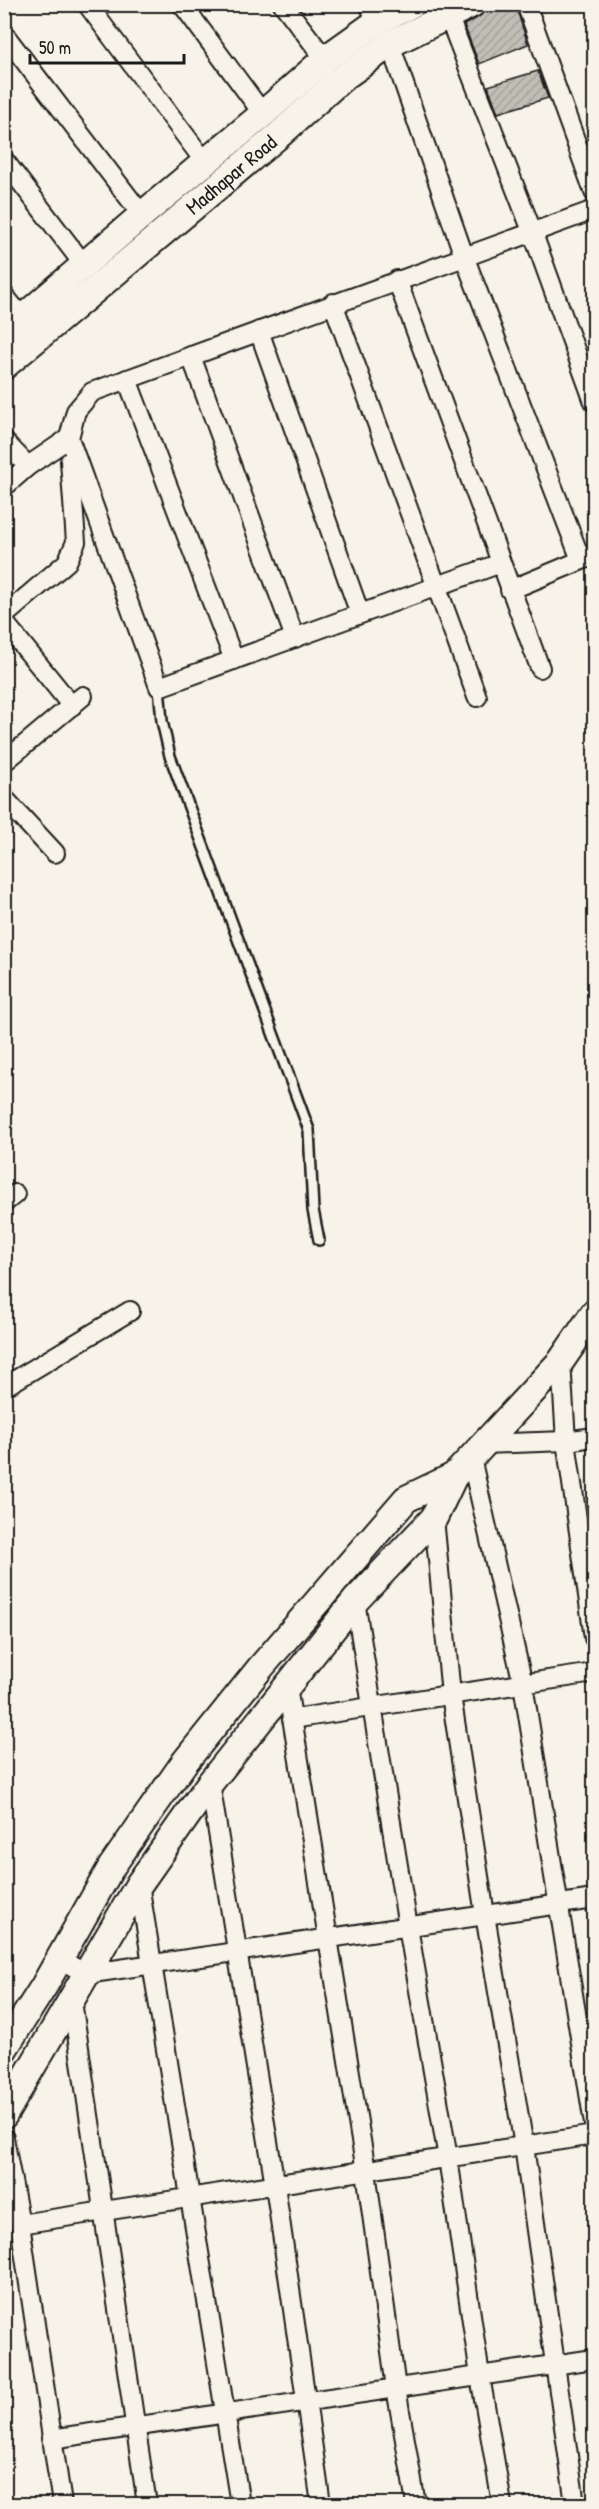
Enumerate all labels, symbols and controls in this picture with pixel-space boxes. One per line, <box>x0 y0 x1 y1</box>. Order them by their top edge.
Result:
scale bar <box>30 27 184 65</box>
text: 50 m <box>39 35 71 60</box>
street label: Madhapar Road <box>179 128 283 221</box>

